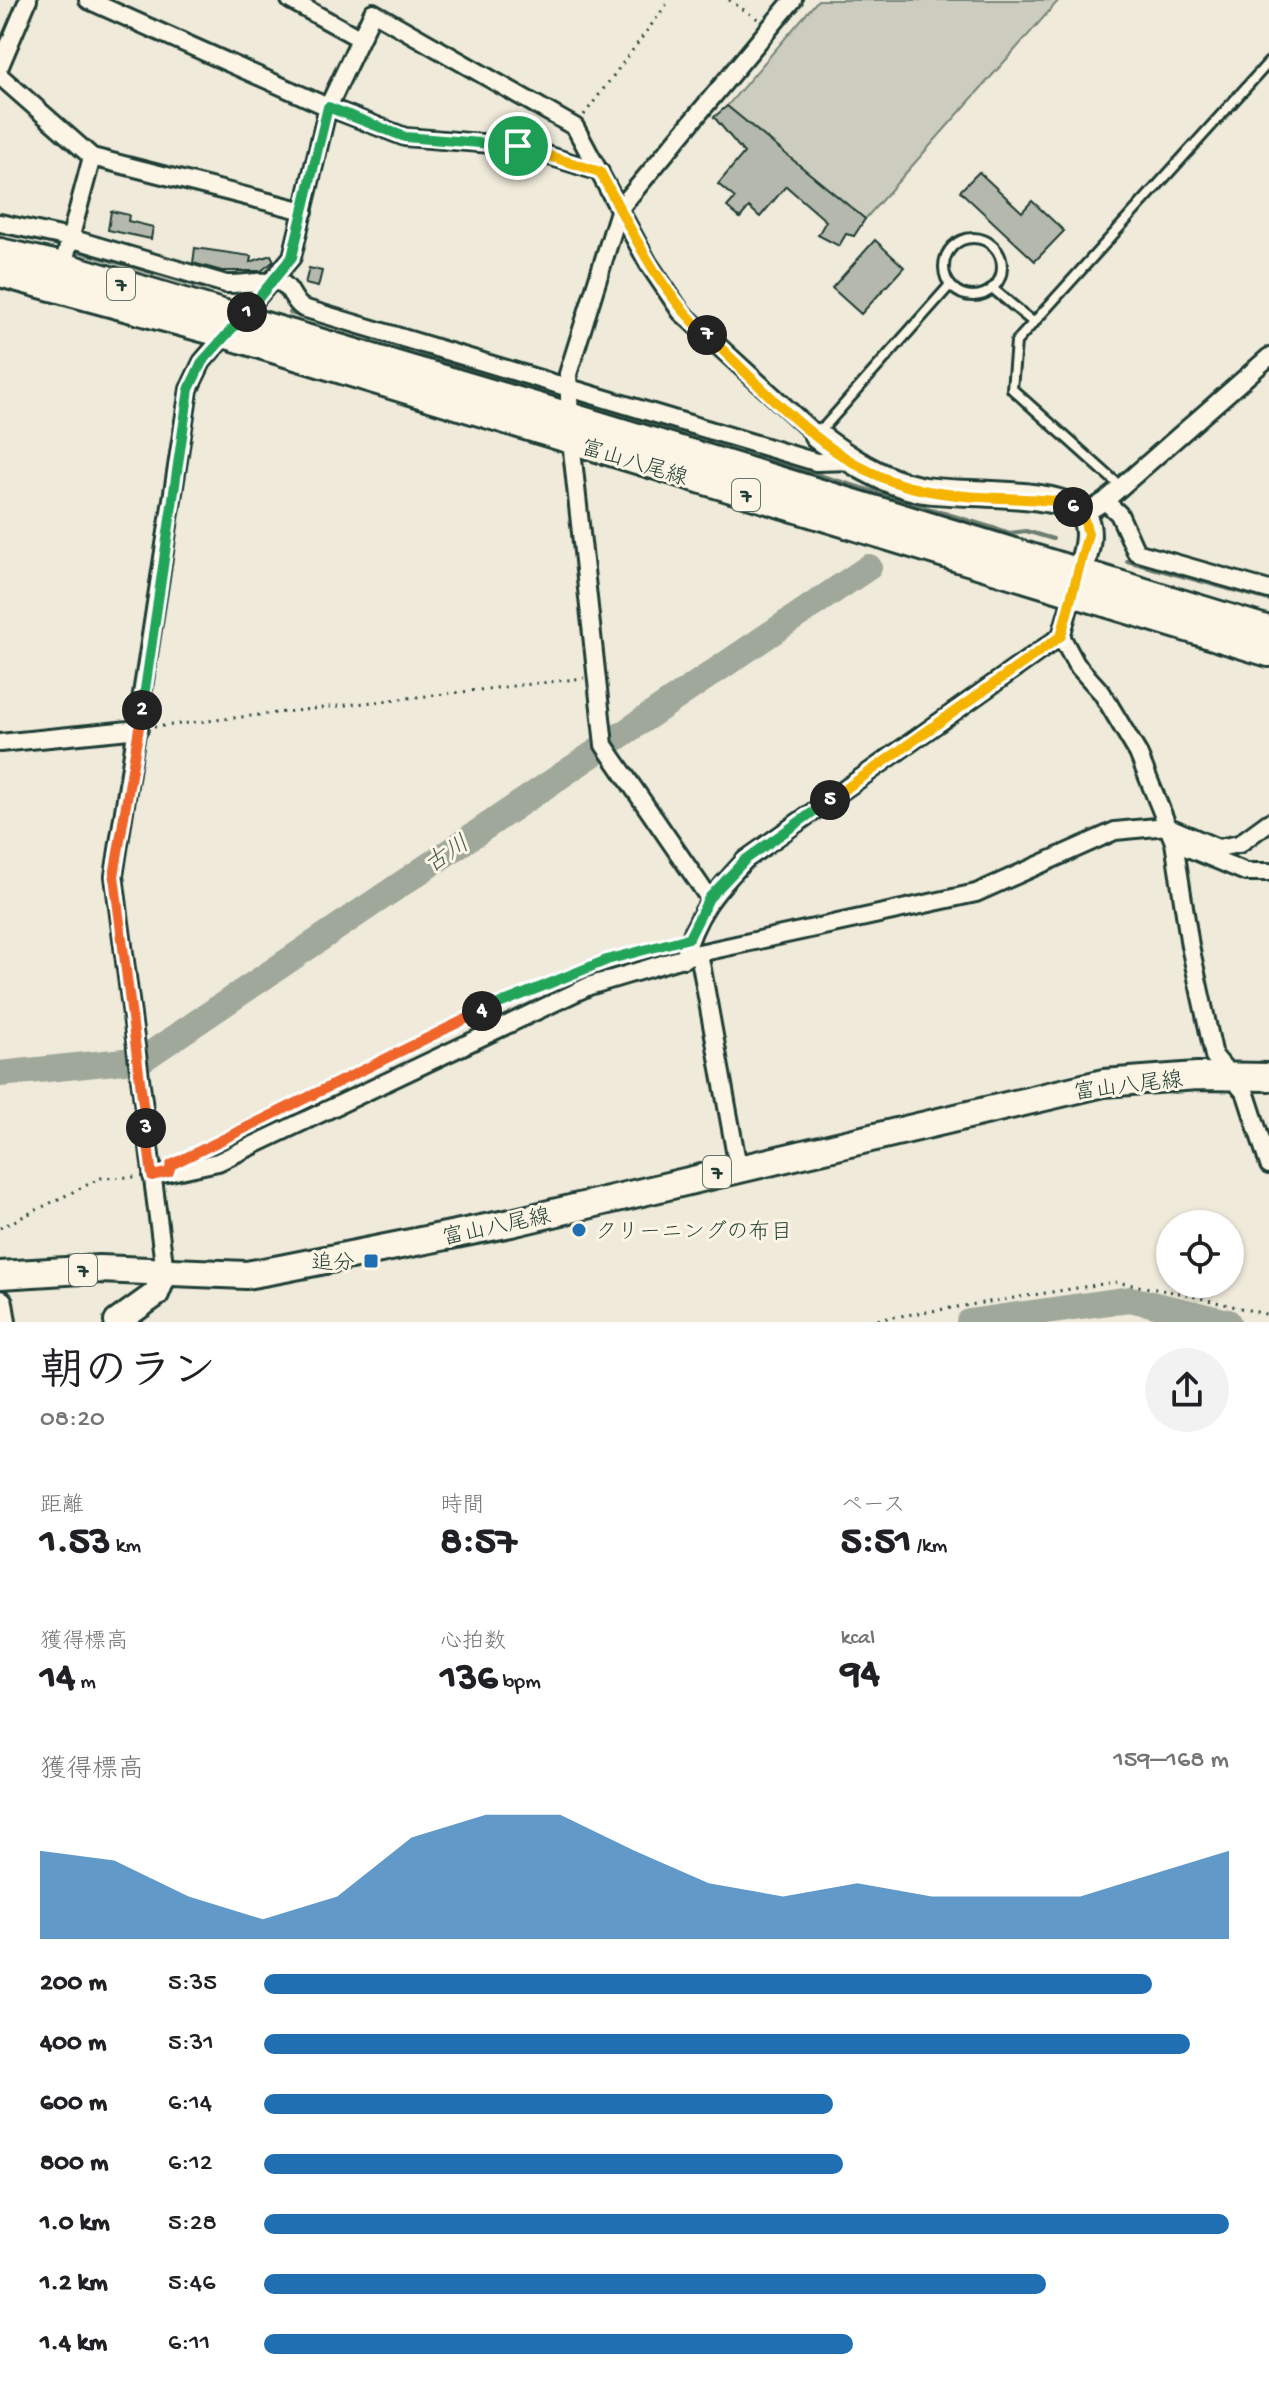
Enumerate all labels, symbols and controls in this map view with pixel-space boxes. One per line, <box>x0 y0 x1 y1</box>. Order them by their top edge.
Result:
pin <box>484 112 552 180</box>
icon: arrive <box>496 124 540 168</box>
road number: 7 <box>107 268 135 300</box>
pin: 1 <box>227 292 267 332</box>
text: 1 <box>243 299 251 325</box>
pin: 7 <box>687 315 727 355</box>
text: 7 <box>701 322 713 348</box>
street label: 富山八尾線 <box>577 435 691 493</box>
road number: 7 <box>732 479 760 511</box>
pin: 6 <box>1053 487 1093 527</box>
text: 6 <box>1067 494 1079 520</box>
pin: 2 <box>122 690 162 730</box>
text: 2 <box>137 697 147 723</box>
pin: 5 <box>810 780 850 820</box>
text: 5 <box>824 787 836 813</box>
water label: 古川 <box>419 830 476 881</box>
pin: 4 <box>462 991 502 1031</box>
text: 4 <box>477 998 487 1024</box>
street label: 富山八尾線 <box>1072 1067 1185 1108</box>
pin: 3 <box>126 1108 166 1148</box>
text: 3 <box>140 1115 152 1141</box>
road number: 7 <box>703 1156 731 1188</box>
street label: 富山八尾線 <box>440 1204 553 1253</box>
map controls <box>1156 1210 1244 1298</box>
button: locate <box>1156 1210 1244 1298</box>
place label: クリーニングの布目 <box>595 1220 793 1247</box>
marker: クリーニングの布目 <box>570 1221 588 1239</box>
place label: 追分 <box>311 1251 355 1278</box>
marker: 追分 <box>362 1252 380 1270</box>
road number: 7 <box>69 1254 97 1286</box>
button: share <box>1145 1348 1229 1432</box>
text: 朝のラン <box>40 1349 216 1401</box>
text: 08:20 <box>40 1405 105 1436</box>
text: 距離 <box>40 1494 84 1520</box>
text: 時間 <box>440 1494 484 1520</box>
text: ペース <box>841 1494 905 1520</box>
text: 1.53 <box>40 1520 111 1567</box>
text: 8:57 <box>440 1520 517 1567</box>
text: 5:51 <box>841 1520 911 1567</box>
text: km <box>111 1534 141 1560</box>
text: /km <box>911 1534 947 1560</box>
text: kcal <box>841 1626 875 1652</box>
text: 獲得標高 <box>40 1630 128 1656</box>
text: 心拍数 <box>440 1630 506 1656</box>
text: 94 <box>841 1652 880 1699</box>
text: 14 <box>40 1656 75 1703</box>
text: 136 <box>440 1656 498 1703</box>
text: m <box>75 1670 96 1696</box>
text: bpm <box>498 1670 541 1696</box>
text: 159–168 m <box>1113 1746 1229 1777</box>
text: 獲得標高 <box>40 1756 144 1787</box>
text: 200 m <box>40 1969 107 2000</box>
text: 5:35 <box>168 1969 217 2000</box>
text: 400 m <box>40 2029 106 2060</box>
text: 5:31 <box>168 2029 214 2060</box>
text: 600 m <box>40 2089 107 2120</box>
text: 6:14 <box>168 2089 212 2120</box>
text: 800 m <box>40 2149 108 2180</box>
text: 6:12 <box>168 2149 213 2180</box>
text: 1.0 km <box>40 2209 110 2240</box>
text: 5:28 <box>168 2209 217 2240</box>
text: 1.2 km <box>40 2269 108 2300</box>
text: 5:46 <box>168 2269 215 2300</box>
text: 1.4 km <box>40 2329 107 2360</box>
text: 6:11 <box>168 2329 210 2360</box>

